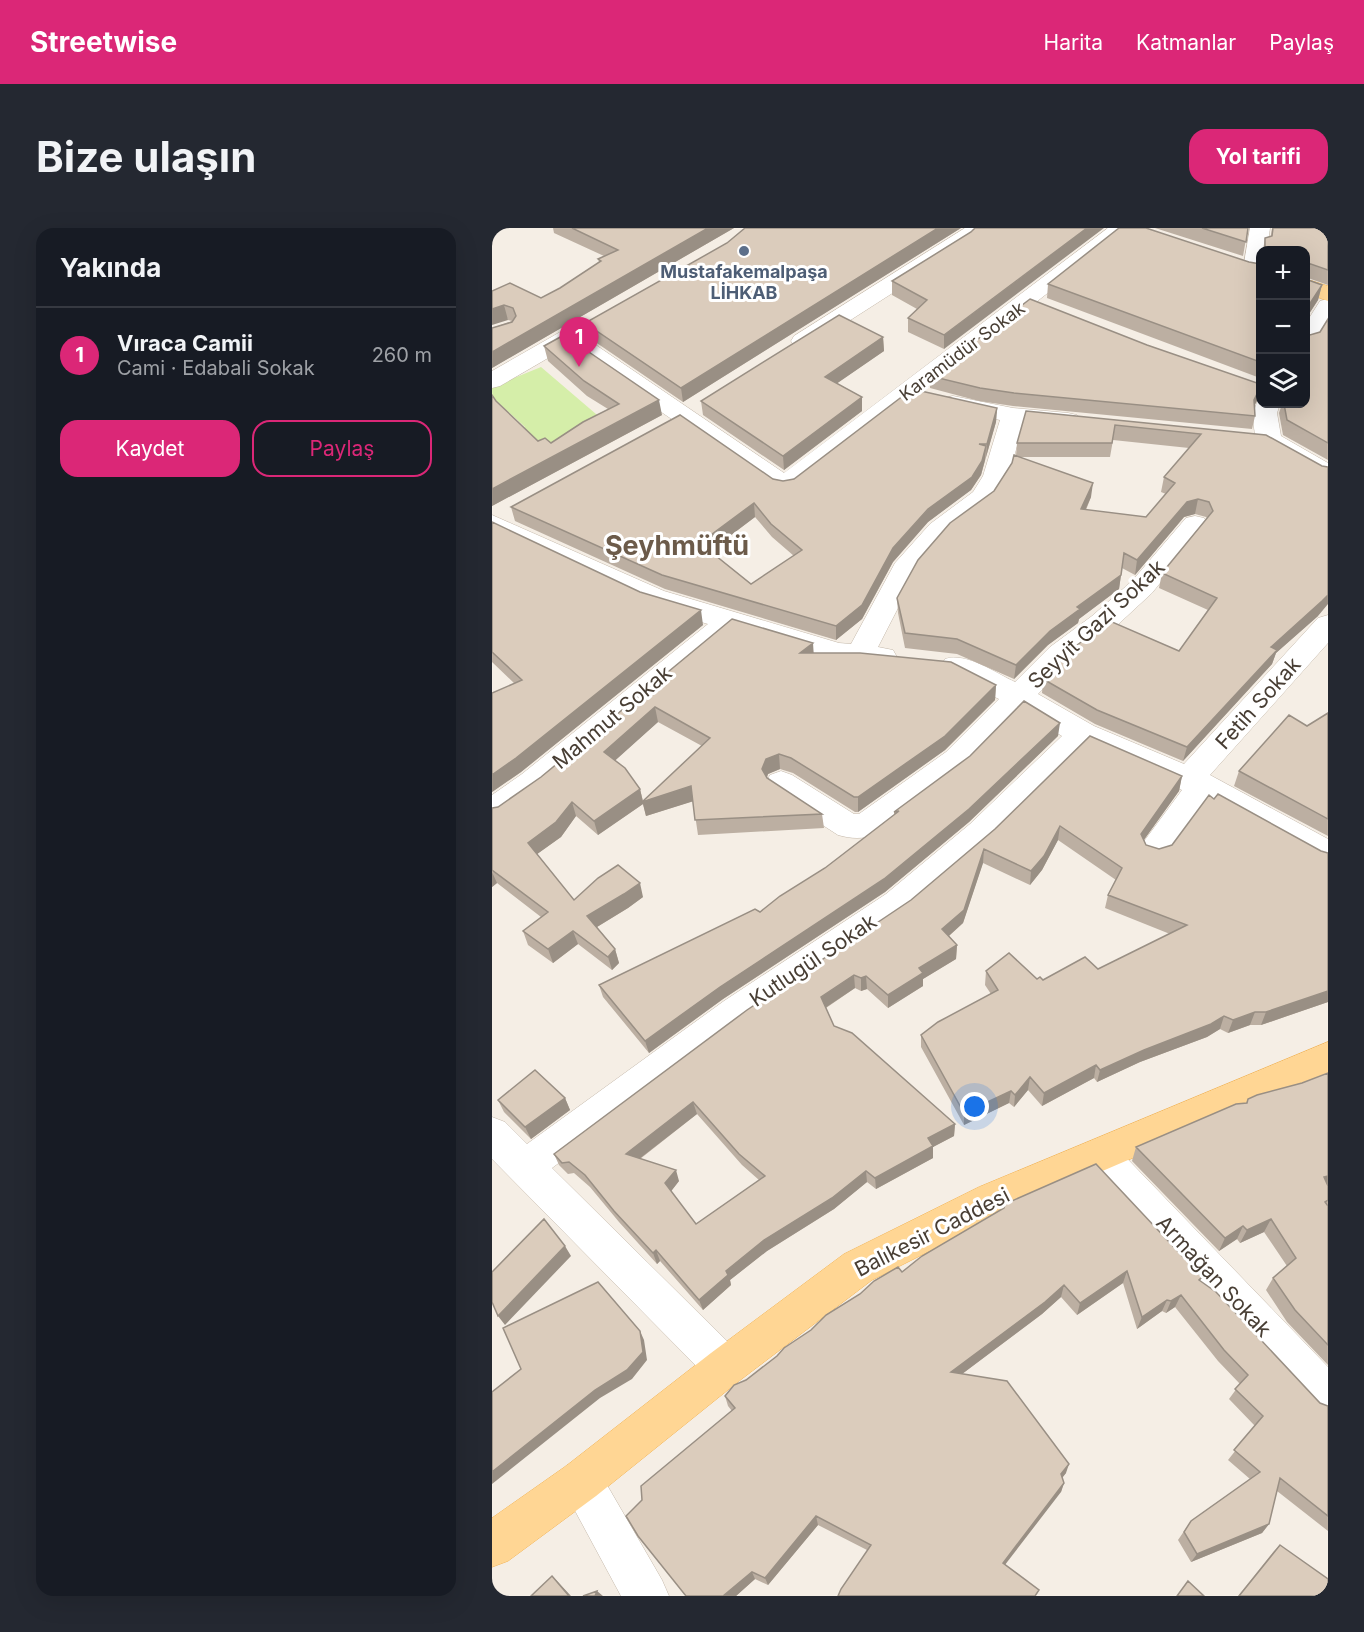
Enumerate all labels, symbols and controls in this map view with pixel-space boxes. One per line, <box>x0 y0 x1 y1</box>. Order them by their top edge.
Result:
text: Streetwise <box>30 25 177 59</box>
text: Harita <box>1044 30 1103 55</box>
text: Katmanlar <box>1136 30 1236 55</box>
text: Paylaş <box>1269 30 1334 55</box>
button: Yol tarifi <box>1189 129 1328 184</box>
text: Bize ulaşın <box>36 131 256 182</box>
marker: Mustafakemalpaşa LİHKAB <box>737 244 751 258</box>
map controls <box>1256 246 1310 408</box>
button: + <box>1256 246 1310 300</box>
text: Yakında <box>60 252 161 283</box>
place label: Mustafakemalpaşa LİHKAB <box>660 261 828 303</box>
street label: Karamüdür Sokak <box>895 297 1029 405</box>
button: − <box>1256 300 1310 354</box>
pin: 1 <box>560 318 598 367</box>
text: Vıraca Camii <box>117 330 253 356</box>
text: 1 <box>75 343 84 367</box>
text: 260 m <box>372 343 432 367</box>
button: layers <box>1256 354 1310 408</box>
text: Cami · Edabali Sokak <box>117 356 315 380</box>
button: Kaydet <box>60 420 240 477</box>
button: Paylaş <box>252 420 432 477</box>
district label: Şeyhmüftü <box>605 529 749 562</box>
street label: Seyyit Gazi Sokak <box>1022 554 1170 694</box>
street label: Fetih Sokak <box>1210 652 1306 754</box>
street label: Mahmut Sokak <box>547 660 677 774</box>
street label: Kutlugül Sokak <box>745 908 881 1012</box>
your location <box>960 1092 989 1121</box>
street label: Balıkesir Caddesi <box>850 1182 1014 1282</box>
street label: Armağan Sokak <box>1151 1210 1277 1342</box>

